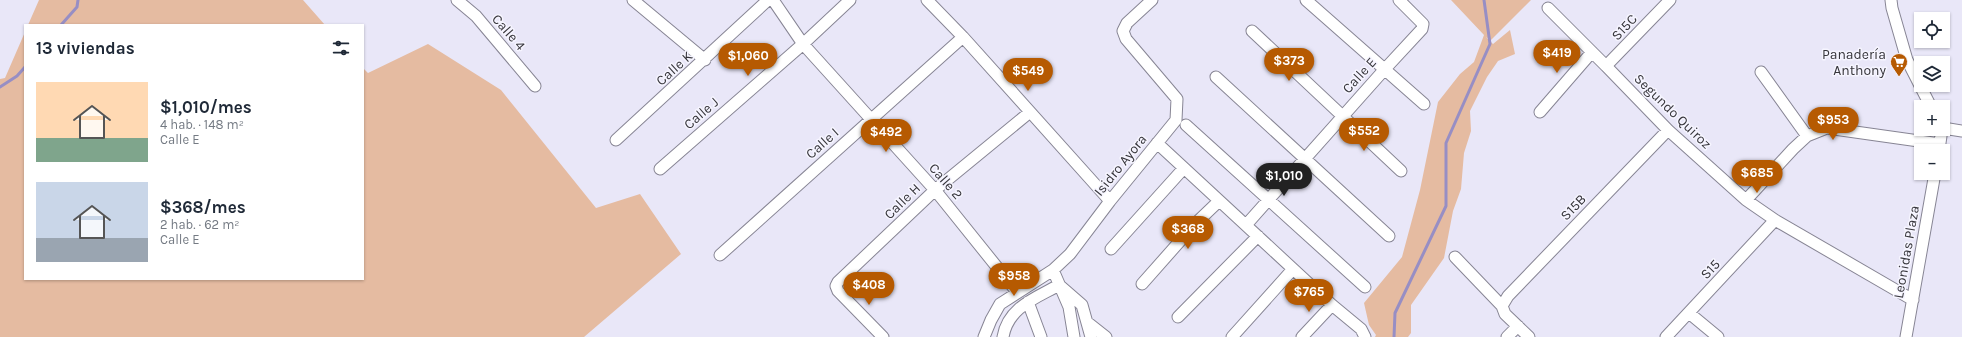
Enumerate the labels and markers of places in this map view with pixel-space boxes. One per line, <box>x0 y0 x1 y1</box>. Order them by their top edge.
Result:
pin: $419 <box>1533 40 1581 74</box>
pin: $1,060 <box>715 43 781 77</box>
place label: Panadería Anthony <box>1822 46 1886 79</box>
pin: $373 <box>1265 48 1313 82</box>
supermarket icon: Panadería Anthony <box>1889 52 1909 77</box>
pin: $549 <box>1004 58 1052 92</box>
pin: $953 <box>1809 107 1857 141</box>
pin: $552 <box>1340 118 1388 152</box>
pin: $492 <box>862 119 910 153</box>
pin: $685 <box>1733 160 1781 194</box>
pin: $1,010 <box>1251 163 1317 197</box>
pin: $368 <box>1164 216 1212 250</box>
pin: $958 <box>990 263 1038 297</box>
pin: $408 <box>845 272 893 306</box>
pin: $765 <box>1285 279 1333 313</box>

